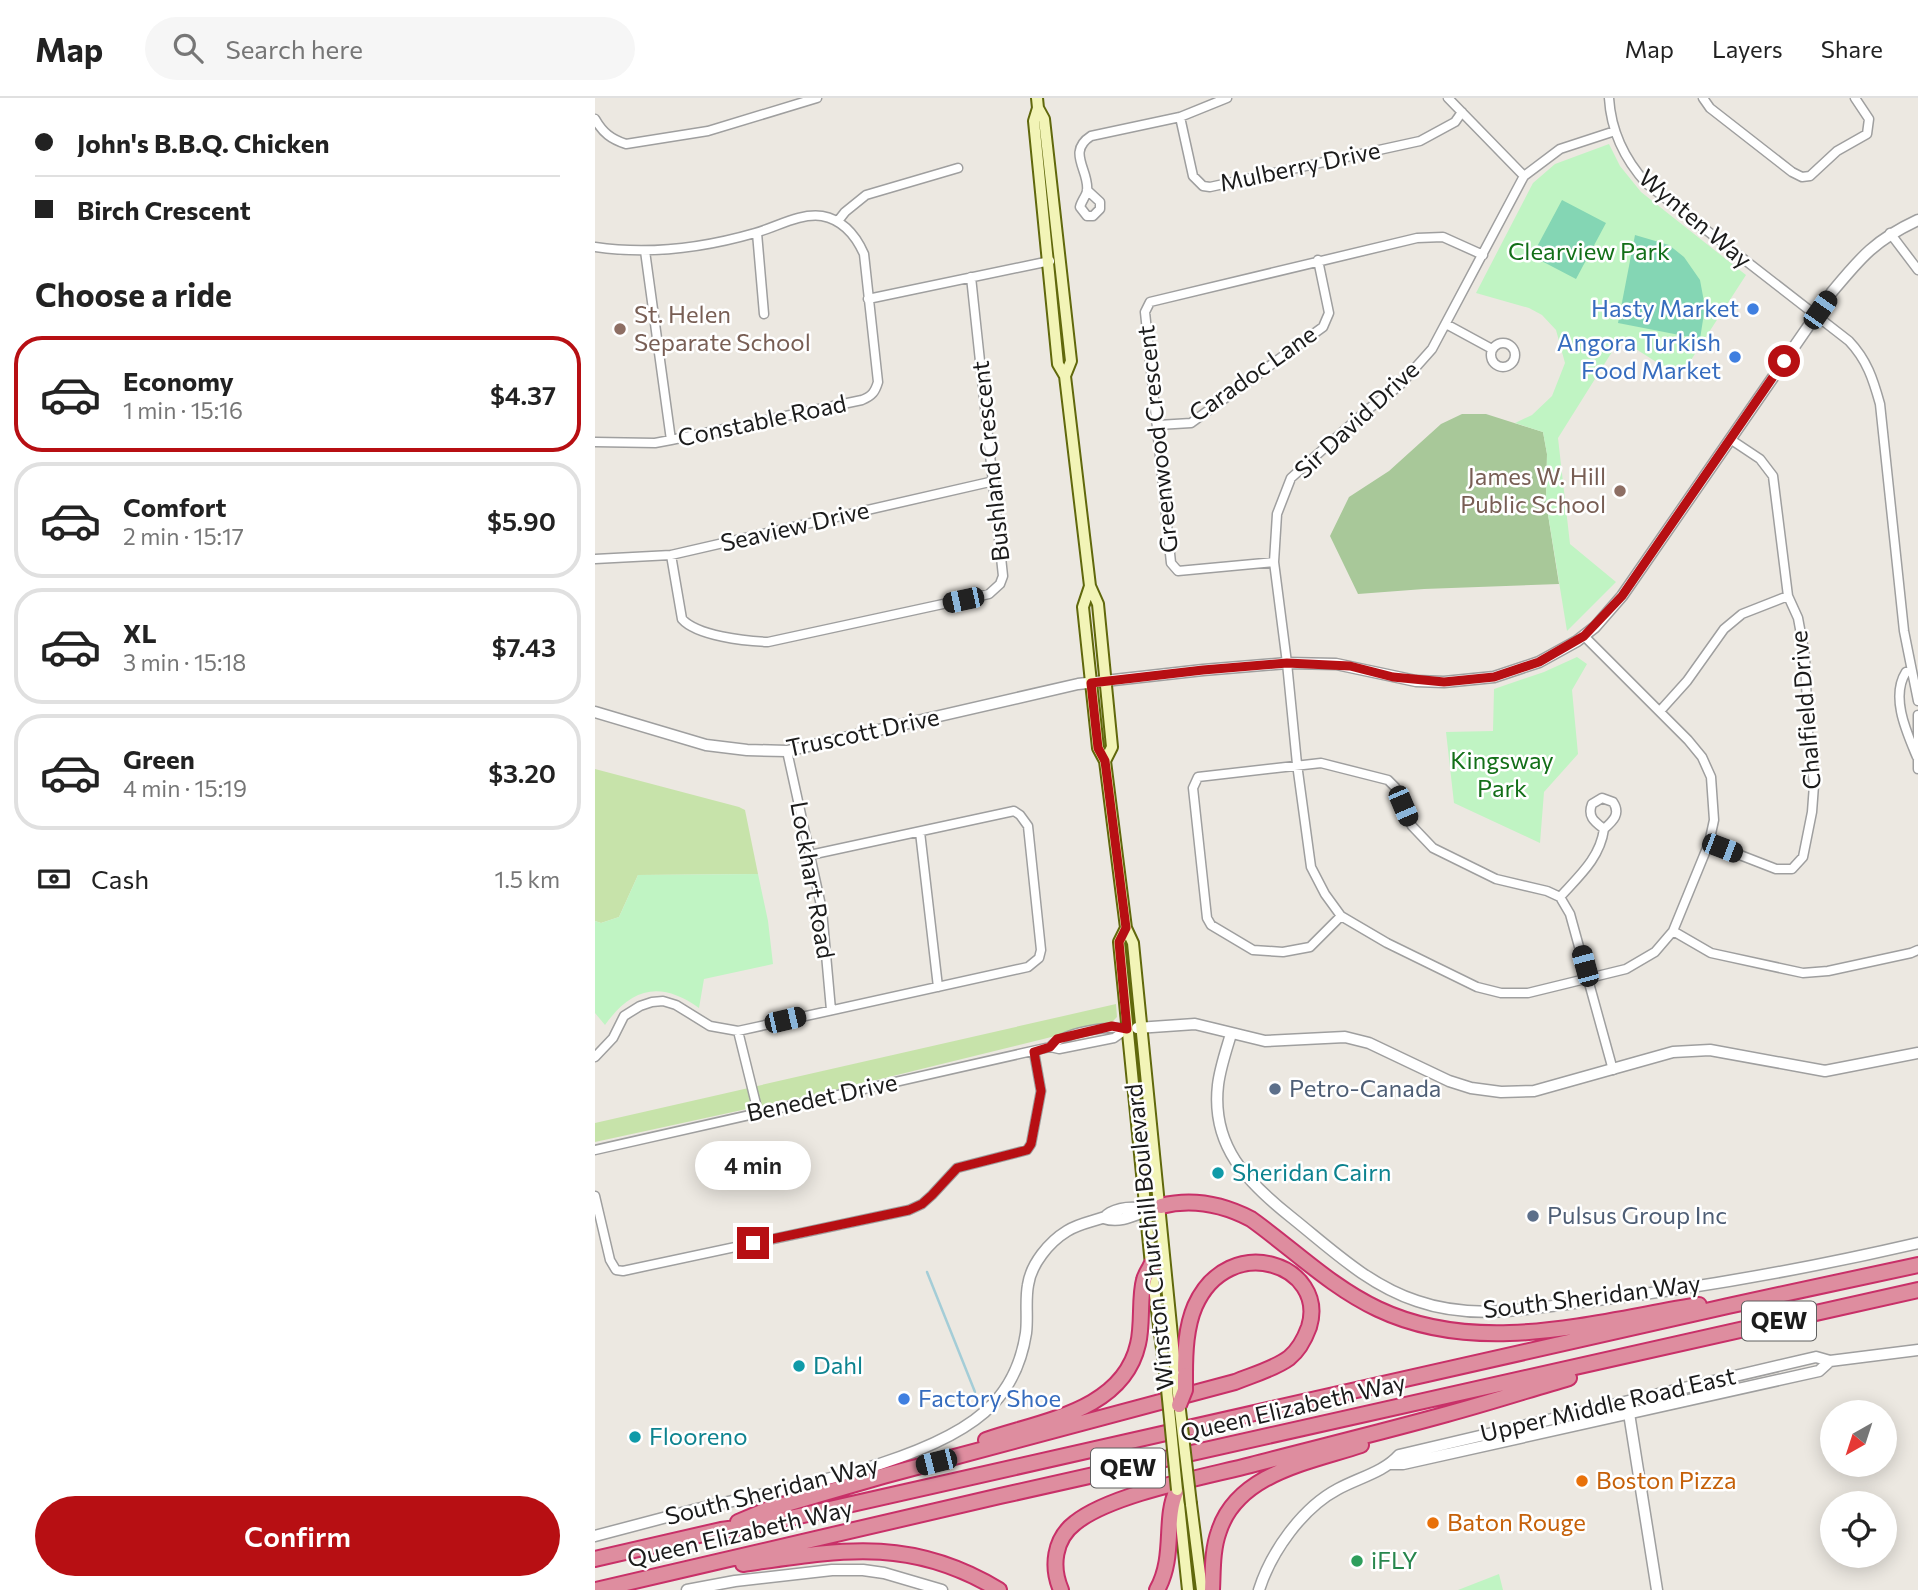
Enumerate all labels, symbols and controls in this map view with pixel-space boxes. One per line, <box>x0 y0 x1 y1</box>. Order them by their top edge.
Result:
search box <box>145 17 635 80</box>
text: Map <box>35 28 103 69</box>
icon: search <box>169 29 207 67</box>
text: Search here <box>225 33 363 64</box>
text: Map <box>1625 34 1674 63</box>
text: Layers <box>1712 34 1783 63</box>
text: Share <box>1821 34 1883 63</box>
text: John's B.B.Q. Chicken <box>77 127 329 158</box>
street label: Mulberry Drive <box>1217 134 1383 197</box>
street label: Wynten Way <box>1634 162 1758 273</box>
text: Birch Crescent <box>77 194 251 225</box>
park label: Clearview Park <box>1508 236 1670 265</box>
text: Choose a ride <box>35 274 232 314</box>
car <box>1800 287 1841 333</box>
place label: Hasty Market <box>1591 293 1739 322</box>
place label: St. Helen Separate School <box>634 299 811 356</box>
marker: Hasty Market <box>1745 301 1761 317</box>
street label: Caradoc Lane <box>1183 318 1321 427</box>
marker: St. Helen Separate School <box>612 321 628 337</box>
street label: Greenwood Crescent <box>1130 324 1183 554</box>
place label: Angora Turkish Food Market <box>1557 327 1721 384</box>
route start <box>1768 345 1800 377</box>
marker: Angora Turkish Food Market <box>1727 349 1743 365</box>
street label: Sir David Drive <box>1288 354 1424 484</box>
street label: Bushland Crescent <box>965 359 1014 563</box>
icon: car <box>39 363 102 426</box>
text: Economy <box>123 365 234 396</box>
text: $4.37 <box>490 379 556 410</box>
street label: Constable Road <box>675 388 849 452</box>
text: 1 min · 15:16 <box>123 396 243 424</box>
place label: James W. Hill Public School <box>1460 461 1606 518</box>
marker: James W. Hill Public School <box>1612 483 1628 499</box>
icon: car <box>39 489 102 552</box>
text: Comfort <box>123 491 226 522</box>
street label: Seaview Drive <box>718 494 872 557</box>
text: $5.90 <box>487 505 556 536</box>
text: 2 min · 15:17 <box>123 522 244 550</box>
car <box>941 585 986 615</box>
icon: car <box>39 615 102 678</box>
text: XL <box>123 617 157 648</box>
street label: Chalfield Drive <box>1783 629 1826 791</box>
text: $7.43 <box>492 631 556 662</box>
text: 3 min · 15:18 <box>123 648 246 676</box>
street label: Truscott Drive <box>784 701 942 762</box>
icon: car <box>39 741 102 804</box>
text: Green <box>123 743 195 774</box>
park label: Kingsway Park <box>1450 745 1554 802</box>
text: $3.20 <box>488 757 556 788</box>
text: 4 min · 15:19 <box>123 774 247 802</box>
car <box>1386 783 1421 829</box>
street label: Lockhart Road <box>785 799 842 961</box>
car <box>1699 831 1746 865</box>
icon: cash <box>35 860 73 898</box>
text: Cash <box>91 863 149 894</box>
text: 1.5 km <box>495 865 560 893</box>
car <box>1570 943 1601 989</box>
car <box>763 1005 808 1035</box>
street label: Benedet Drive <box>744 1066 900 1127</box>
place label: Petro-Canada <box>1289 1073 1441 1102</box>
marker: Petro-Canada <box>1267 1081 1283 1097</box>
street label: Winston Churchill Boulevard <box>1118 1082 1179 1392</box>
callout: 4 min <box>695 1142 811 1190</box>
text: 4 min <box>724 1151 782 1179</box>
place label: Sheridan Cairn <box>1232 1157 1392 1186</box>
marker: Sheridan Cairn <box>1210 1165 1226 1181</box>
place label: Pulsus Group Inc <box>1547 1200 1727 1229</box>
marker: Pulsus Group Inc <box>1525 1208 1541 1224</box>
route end <box>737 1227 769 1259</box>
street label: South Sheridan Way <box>1481 1268 1702 1323</box>
road number: QEW <box>1742 1302 1816 1340</box>
place label: Dahl <box>813 1350 863 1379</box>
marker: Dahl <box>791 1358 807 1374</box>
street label: Upper Middle Road East <box>1477 1360 1738 1447</box>
street label: Queen Elizabeth Way <box>1177 1366 1408 1447</box>
place label: Factory Shoe <box>918 1383 1061 1412</box>
marker: Factory Shoe <box>896 1391 912 1407</box>
north arrow <box>1820 1400 1897 1477</box>
map controls <box>1820 1400 1897 1568</box>
place label: Flooreno <box>649 1421 747 1450</box>
marker: Flooreno <box>627 1429 643 1445</box>
car <box>914 1447 959 1477</box>
road number: QEW <box>1091 1448 1165 1488</box>
street label: South Sheridan Way <box>662 1449 881 1530</box>
place label: Boston Pizza <box>1596 1465 1736 1494</box>
marker: Boston Pizza <box>1574 1473 1590 1489</box>
button: locate <box>1820 1491 1897 1568</box>
street label: Queen Elizabeth Way <box>624 1492 855 1573</box>
button: Confirm <box>35 1496 560 1576</box>
place label: Baton Rouge <box>1447 1507 1586 1536</box>
marker: Baton Rouge <box>1425 1515 1441 1531</box>
place label: iFLY <box>1371 1545 1418 1574</box>
marker: iFLY <box>1349 1553 1365 1569</box>

